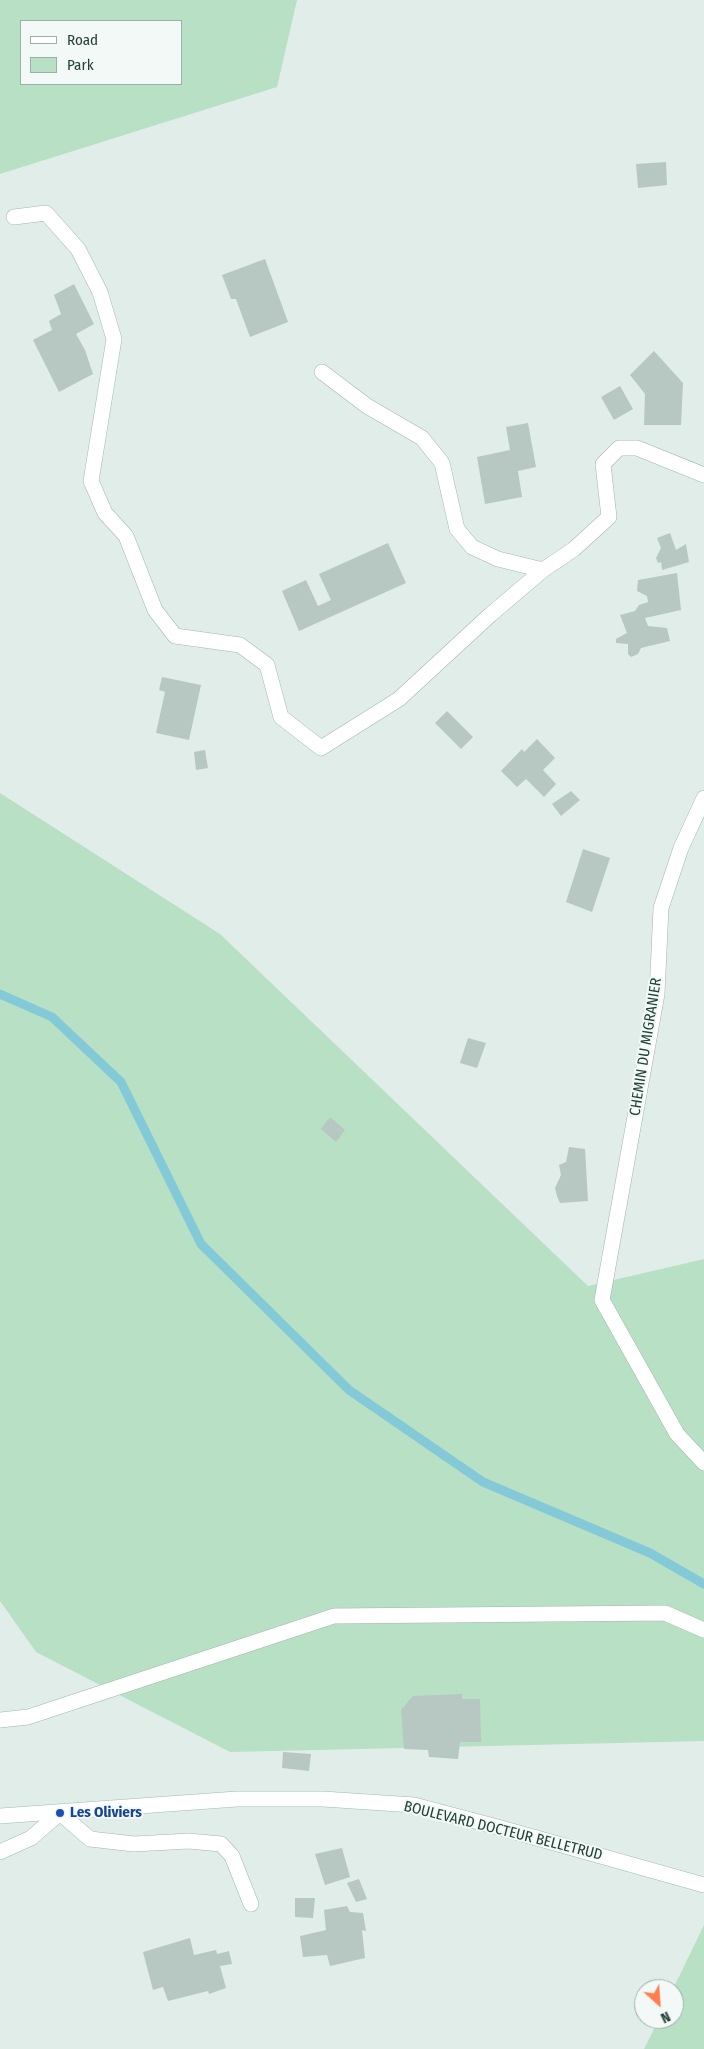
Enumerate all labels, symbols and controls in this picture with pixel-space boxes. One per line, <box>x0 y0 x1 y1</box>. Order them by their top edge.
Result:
legend <box>20 20 182 85</box>
text: Road <box>67 31 98 49</box>
text: Park <box>67 56 94 74</box>
street label: CHEMIN DU MIGRANIER <box>626 977 666 1117</box>
street label: BOULEVARD DOCTEUR BELLETRUD <box>402 1798 604 1864</box>
place label: Les Oliviers <box>70 1804 142 1822</box>
marker: Les Oliviers <box>54 1807 66 1819</box>
north arrow <box>634 1979 684 2029</box>
text: N <box>658 2008 673 2027</box>

